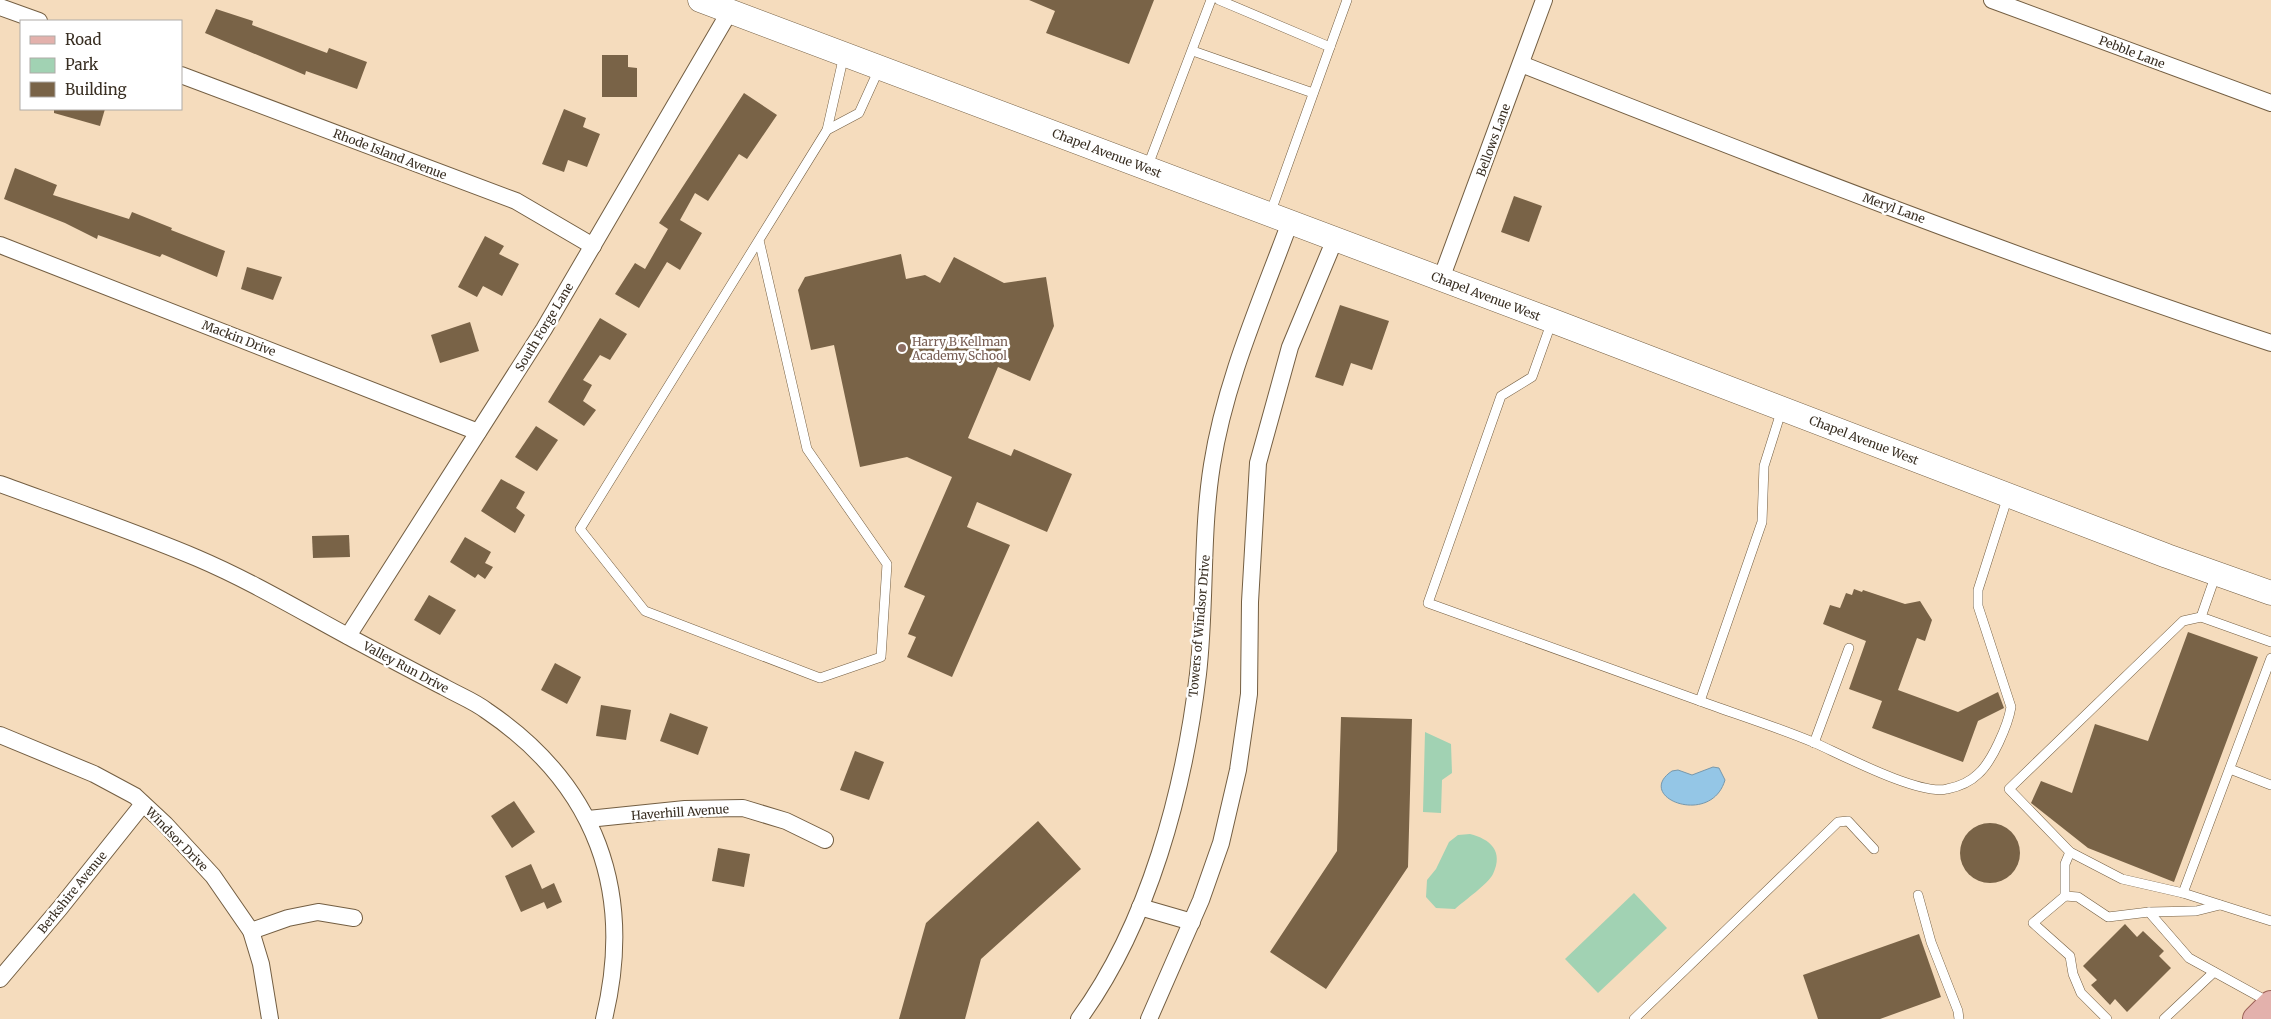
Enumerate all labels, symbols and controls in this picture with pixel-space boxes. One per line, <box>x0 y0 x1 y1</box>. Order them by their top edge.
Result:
legend <box>20 20 182 110</box>
text: Road <box>65 30 101 49</box>
street label: Pebble Lane <box>2097 33 2167 71</box>
text: Park <box>65 55 99 74</box>
text: Building <box>65 80 127 99</box>
street label: Bellows Lane <box>1473 102 1513 178</box>
street label: Rhode Island Avenue <box>331 125 449 183</box>
street label: Chapel Avenue West <box>1050 125 1164 181</box>
street label: Meryl Lane <box>1861 190 1927 226</box>
street label: Chapel Avenue West <box>1429 268 1543 324</box>
street label: South Forge Lane <box>512 280 576 374</box>
street label: Mackin Drive <box>200 317 278 359</box>
place label: Harry B Kellman Academy School <box>911 334 1008 363</box>
marker: Harry B Kellman Academy School <box>896 342 908 354</box>
street label: Chapel Avenue West <box>1807 412 1921 468</box>
street label: Towers of Windsor Drive <box>1185 554 1213 698</box>
street label: Valley Run Drive <box>360 638 451 696</box>
street label: Haverhill Avenue <box>631 801 729 823</box>
street label: Windsor Drive <box>142 803 211 874</box>
street label: Berkshire Avenue <box>34 848 110 936</box>

